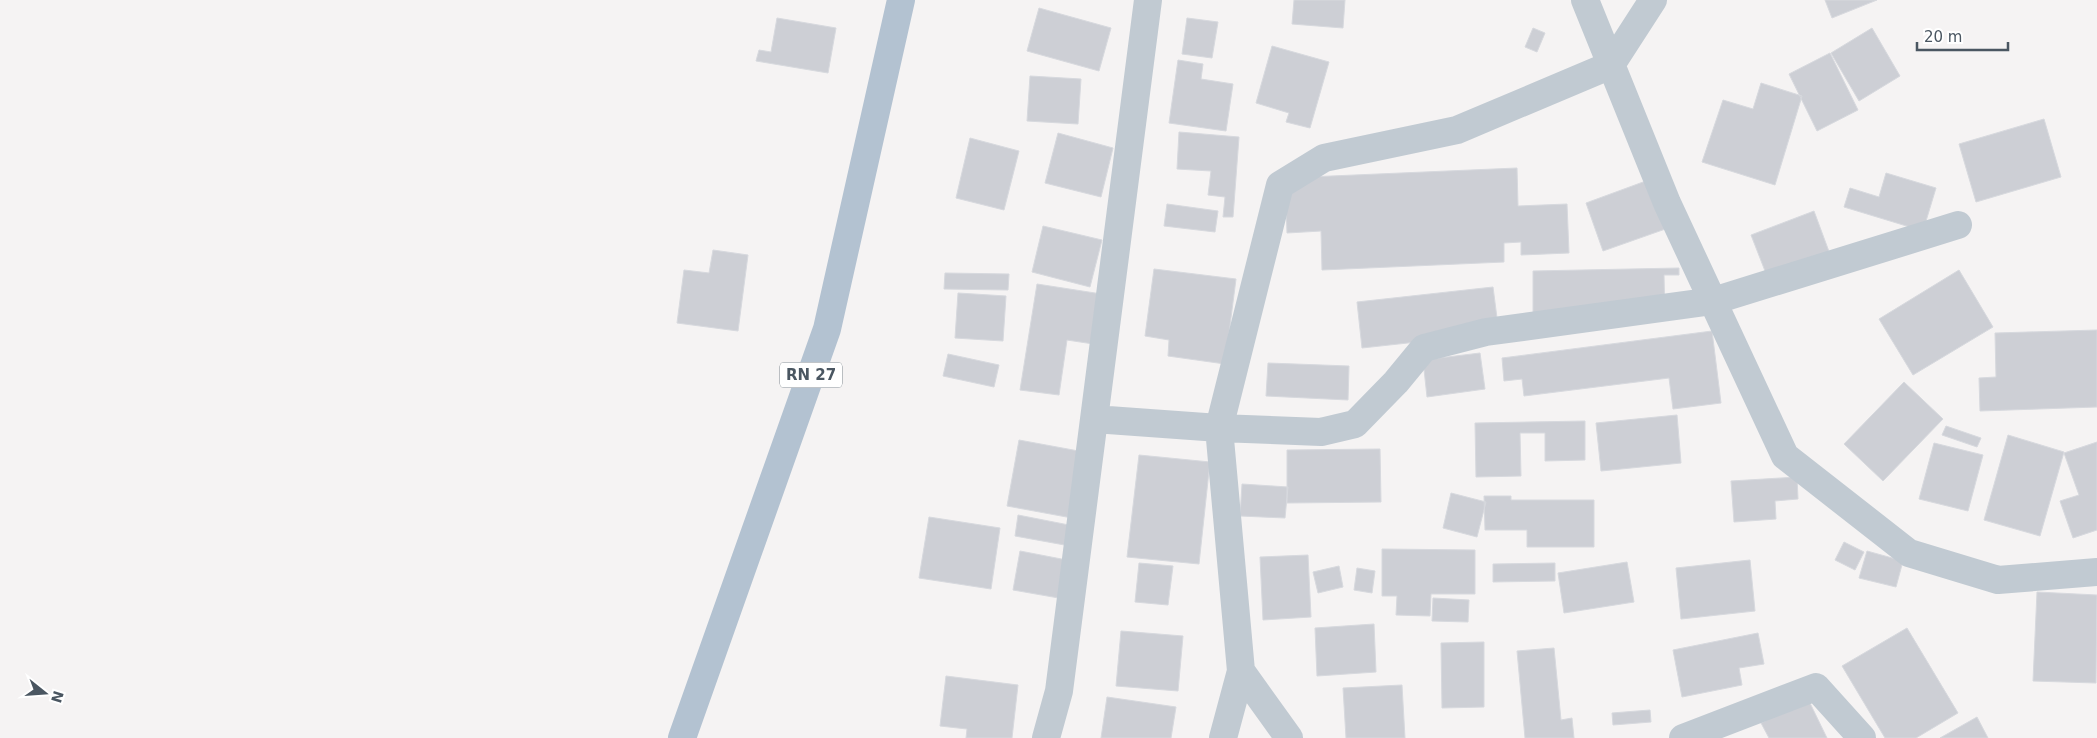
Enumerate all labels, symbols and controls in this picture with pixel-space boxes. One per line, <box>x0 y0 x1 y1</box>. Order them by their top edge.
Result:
scale bar <box>1917 20 2008 52</box>
text: 20 m <box>1924 28 1962 46</box>
road number: RN 27 <box>780 362 842 388</box>
north arrow <box>20 668 70 718</box>
text: N <box>48 689 67 705</box>

